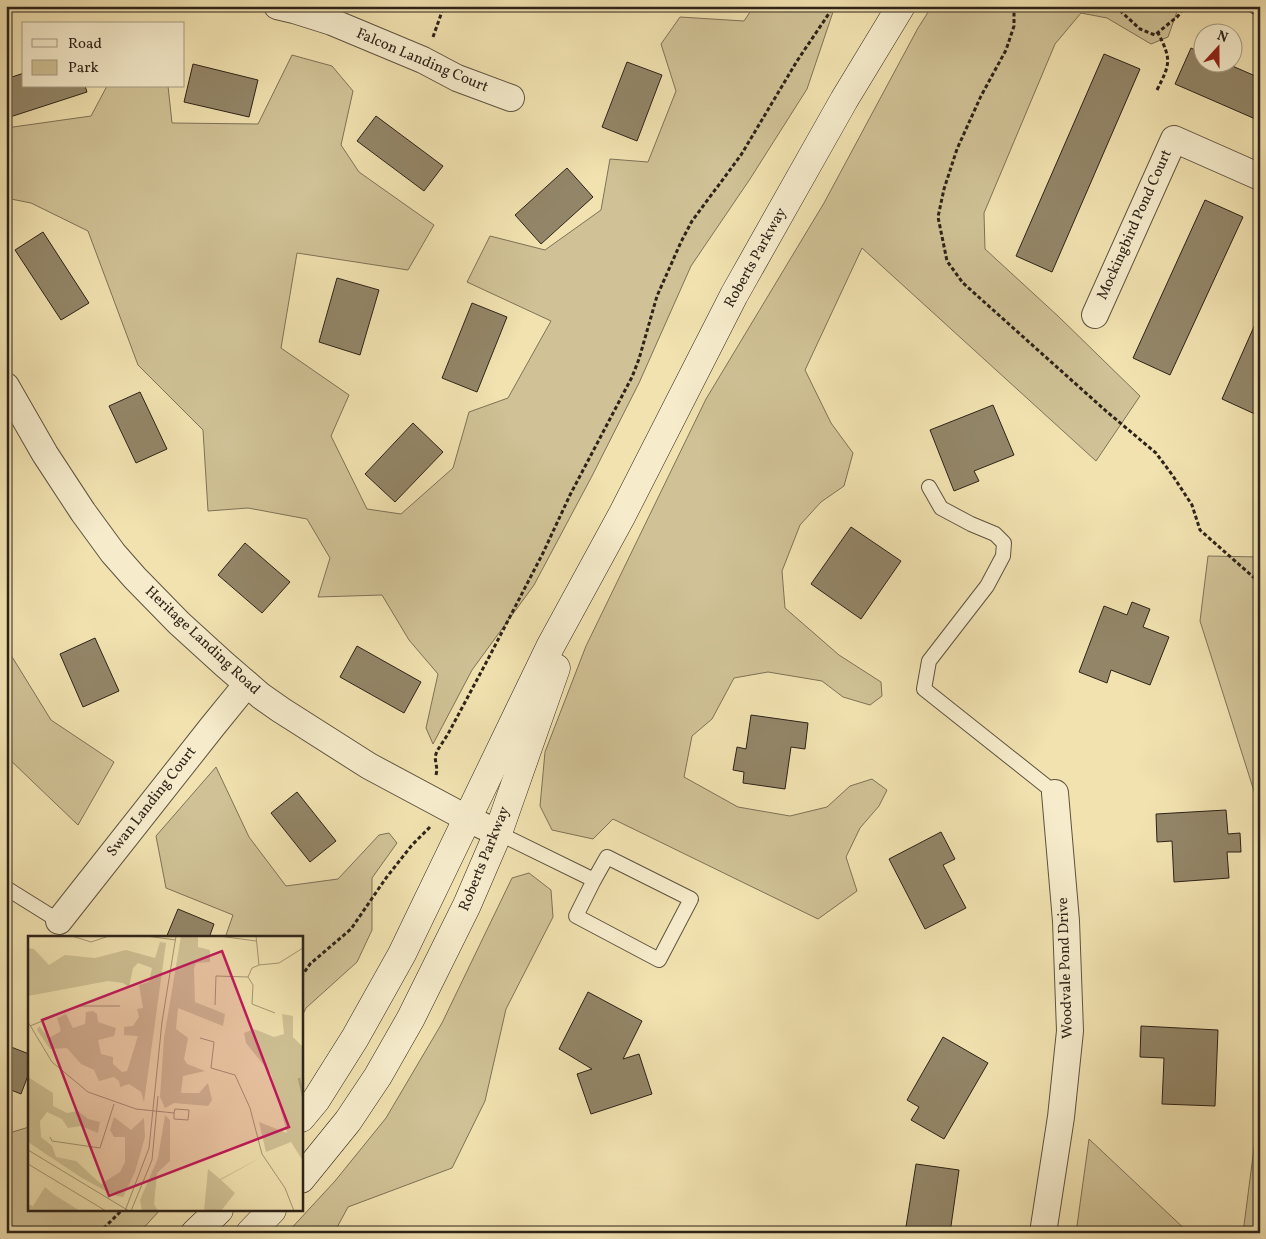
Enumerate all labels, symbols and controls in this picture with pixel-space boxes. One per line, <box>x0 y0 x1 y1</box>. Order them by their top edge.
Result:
legend <box>22 22 185 88</box>
north arrow <box>1194 22 1244 72</box>
street label: Falcon Landing Court <box>353 24 491 98</box>
text: N <box>1214 27 1230 48</box>
text: Road <box>68 34 102 55</box>
text: Park <box>68 58 99 79</box>
street label: Mockingbird Pond Court <box>1092 147 1178 303</box>
street label: Roberts Parkway <box>720 204 792 312</box>
street label: Heritage Landing Road <box>140 582 264 700</box>
street label: Swan Landing Court <box>102 743 202 861</box>
street label: Roberts Parkway <box>454 803 516 915</box>
street label: Woodvale Pond Drive <box>1053 897 1079 1039</box>
inset map <box>28 936 302 1212</box>

